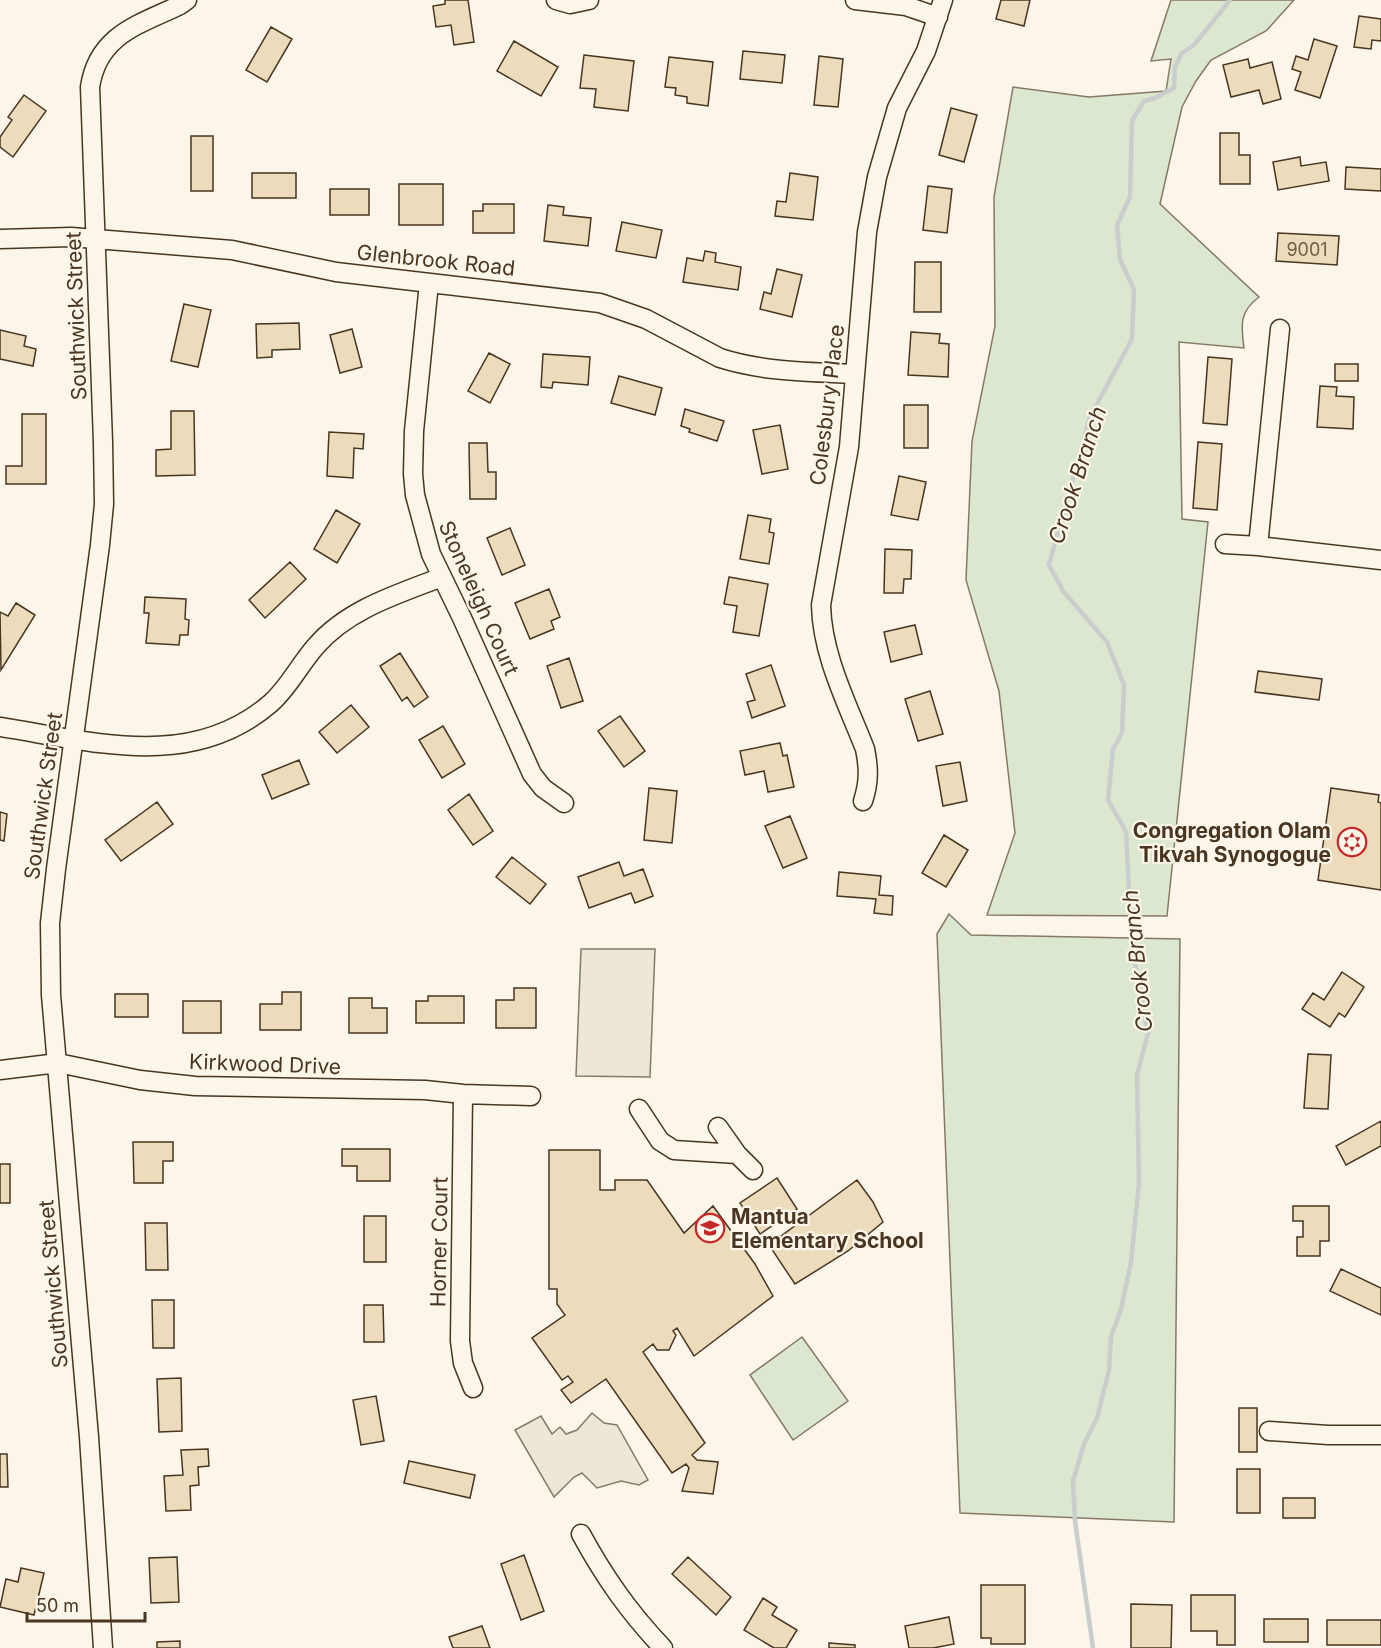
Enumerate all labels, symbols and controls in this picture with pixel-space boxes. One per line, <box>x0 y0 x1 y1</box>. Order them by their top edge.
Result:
street label: Southwick Street <box>61 231 91 401</box>
street label: Glenbrook Road <box>356 239 516 281</box>
house number: 9001 <box>1286 239 1328 260</box>
street label: Colesbury Place <box>805 323 849 487</box>
water label: Crook Branch <box>1043 403 1111 547</box>
street label: Stoneleigh Court <box>434 517 524 679</box>
street label: Southwick Street <box>19 711 67 881</box>
place label: Congregation Olam Tikvah Synogogue <box>1133 818 1331 867</box>
synagogue icon: Congregation Olam Tikvah Synogogue <box>1336 826 1368 858</box>
water label: Crook Branch <box>1117 888 1157 1034</box>
street label: Kirkwood Drive <box>189 1049 341 1079</box>
street label: Horner Court <box>425 1176 453 1307</box>
street label: Southwick Street <box>33 1199 73 1369</box>
place label: Mantua Elementary School <box>731 1204 924 1253</box>
school or university icon: Mantua Elementary School <box>694 1212 726 1244</box>
scale bar <box>27 1585 146 1623</box>
text: 50 m <box>36 1595 79 1616</box>

